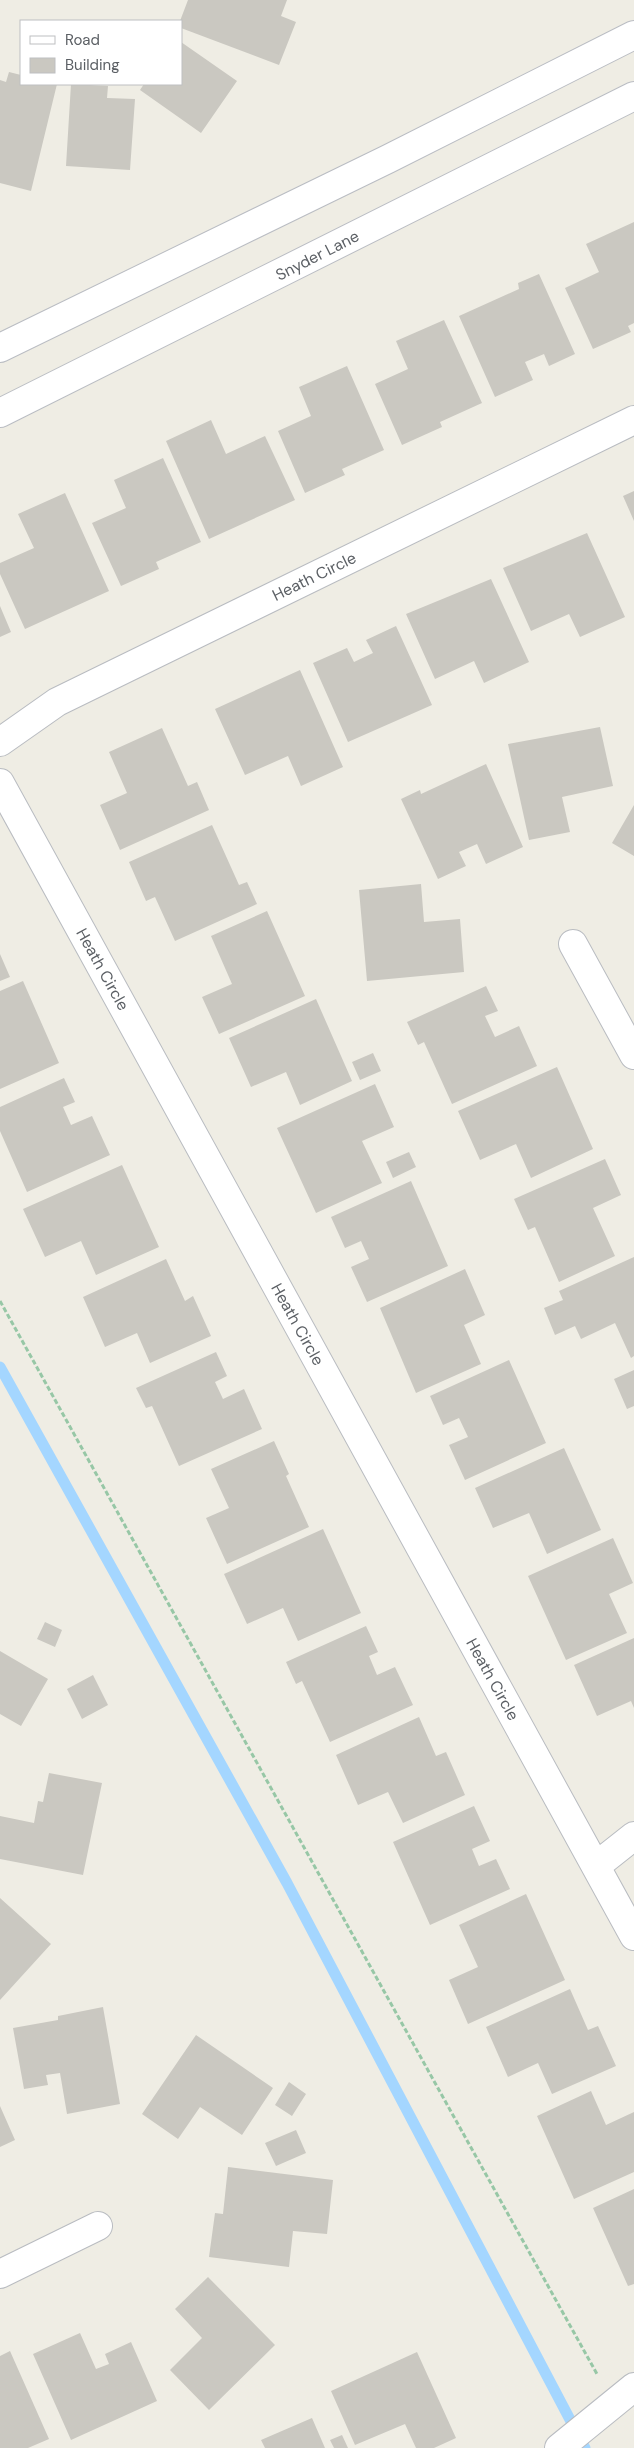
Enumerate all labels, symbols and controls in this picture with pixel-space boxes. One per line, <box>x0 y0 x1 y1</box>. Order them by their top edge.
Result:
legend <box>20 20 182 85</box>
text: Road <box>65 30 100 50</box>
text: Building <box>65 55 120 75</box>
street label: Snyder Lane <box>272 225 363 285</box>
street label: Heath Circle <box>269 547 360 606</box>
street label: Heath Circle <box>71 924 134 1014</box>
street label: Heath Circle <box>266 1279 329 1369</box>
street label: Heath Circle <box>461 1634 524 1724</box>

